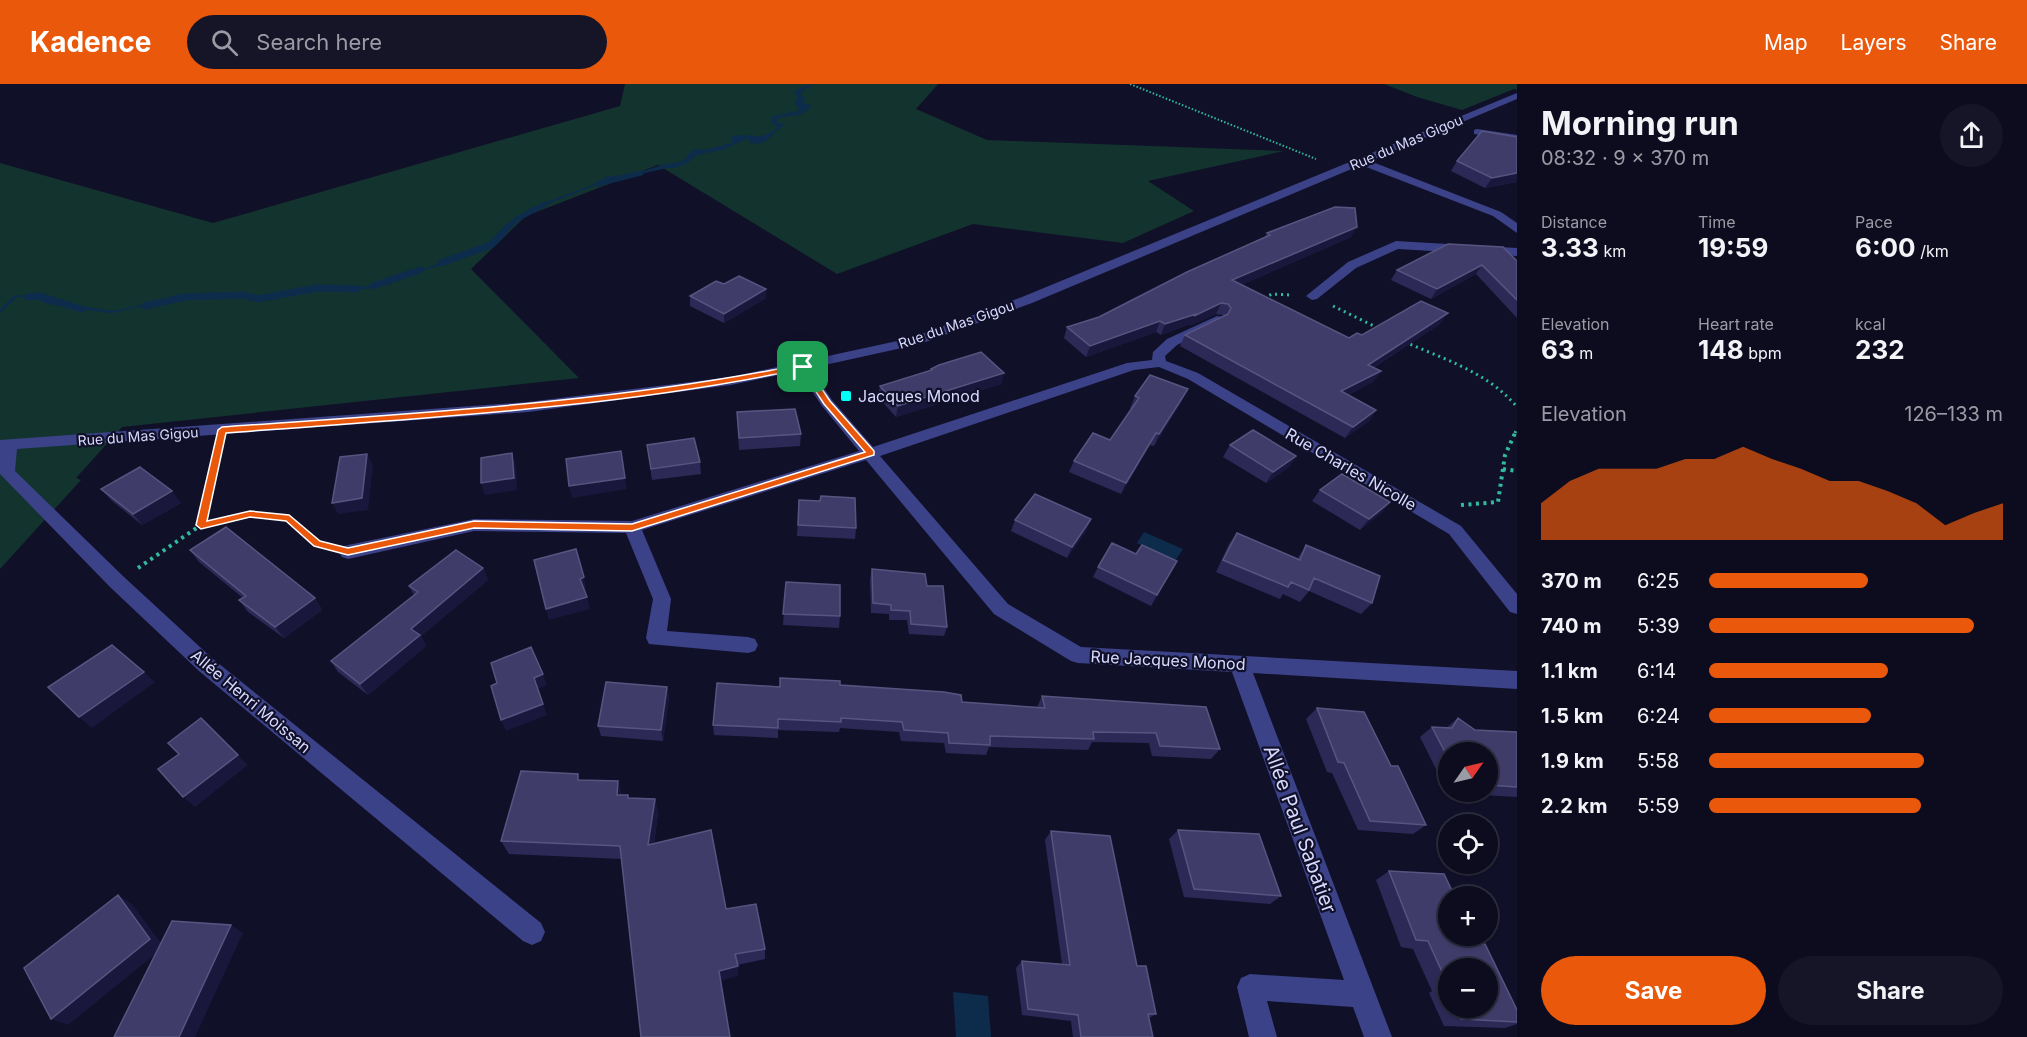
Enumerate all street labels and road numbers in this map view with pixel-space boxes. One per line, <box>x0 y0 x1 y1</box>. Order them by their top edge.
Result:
street label: Rue du Mas Gigou <box>1347 111 1465 173</box>
street label: Rue du Mas Gigou <box>896 296 1016 352</box>
street label: Rue du Mas Gigou <box>77 423 199 449</box>
street label: Rue Charles Nicolle <box>1282 423 1420 515</box>
street label: Allée Henri Moissan <box>187 645 315 757</box>
street label: Rue Jacques Monod <box>1090 646 1246 674</box>
street label: Allée Paul Sabatier <box>1258 742 1342 917</box>

